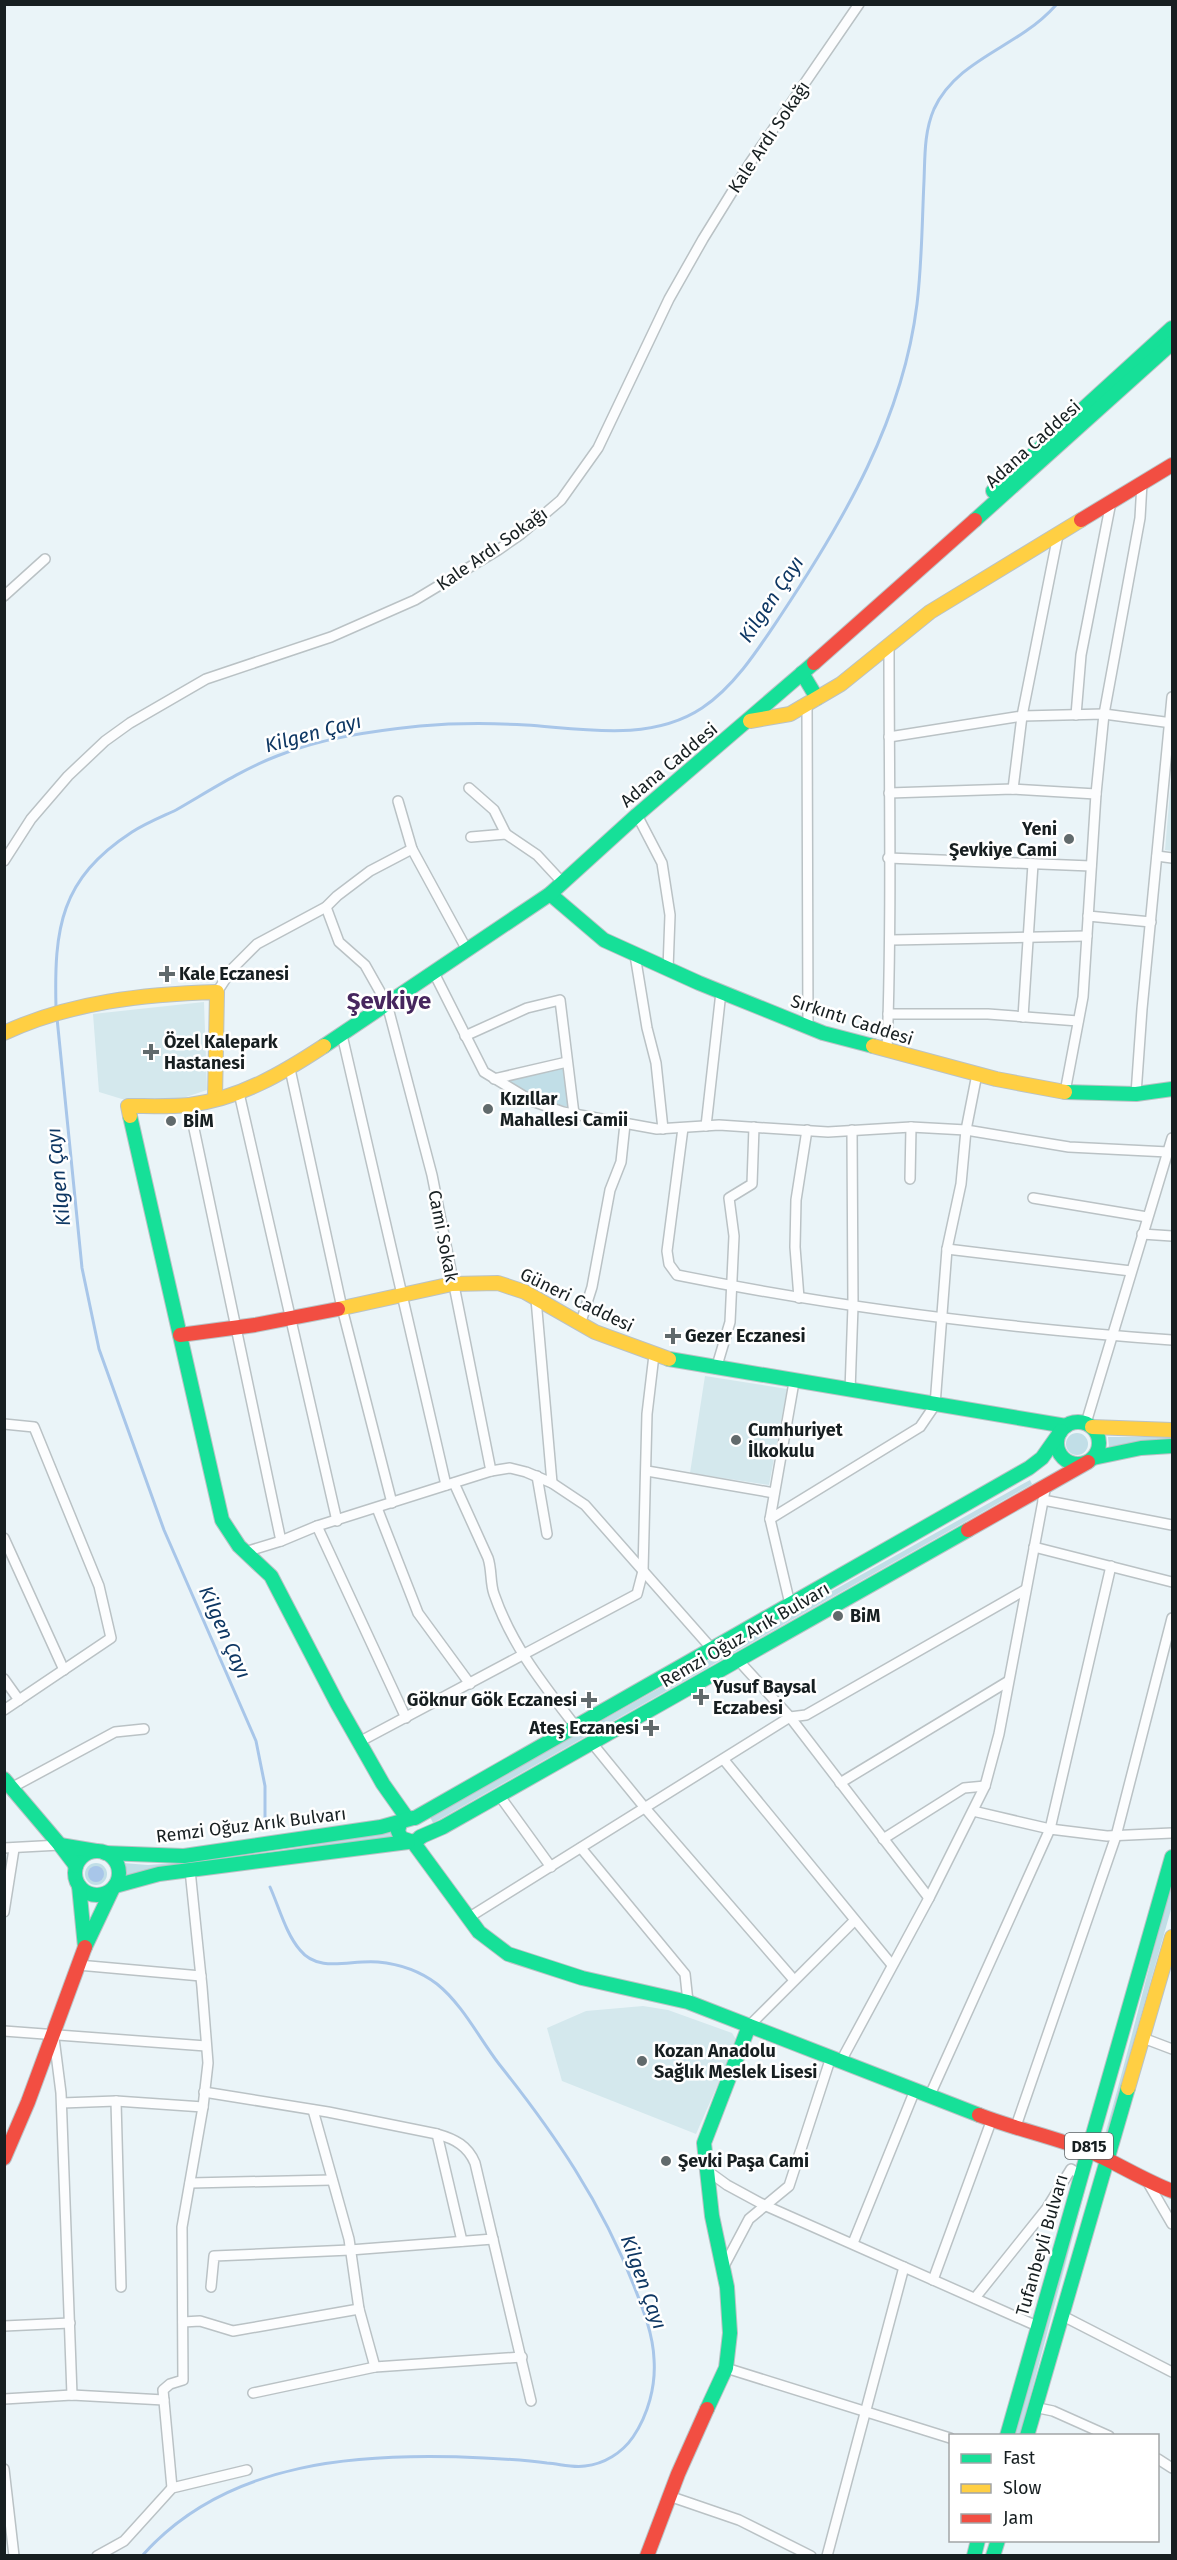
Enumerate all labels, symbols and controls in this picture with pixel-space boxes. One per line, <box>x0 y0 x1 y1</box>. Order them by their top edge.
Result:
street label: Kale Ardı Sokağı <box>723 77 815 197</box>
street label: Adana Caddesi <box>981 396 1085 492</box>
street label: Kale Ardı Sokağı <box>432 503 552 595</box>
water label: Kilgen Çayı <box>733 551 809 647</box>
water label: Kilgen Çayı <box>262 709 364 758</box>
street label: Adana Caddesi <box>616 718 722 812</box>
place label: Yeni Şevkiye Cami <box>949 818 1057 861</box>
marker: Yeni Şevkiye Cami <box>1062 832 1076 846</box>
place label: Kale Eczanesi <box>179 963 289 985</box>
marker: Kale Eczanesi <box>160 967 174 981</box>
district label: Şevkiye <box>347 987 431 1017</box>
street label: Sırkıntı Caddesi <box>788 990 916 1050</box>
place label: Özel Kalepark Hastanesi <box>164 1031 279 1074</box>
marker: Özel Kalepark Hastanesi <box>142 1043 160 1061</box>
place label: Kızıllar Mahallesi Camii <box>500 1088 628 1131</box>
marker: Kızıllar Mahallesi Camii <box>481 1102 495 1116</box>
place label: BİM <box>183 1110 214 1132</box>
marker: BİM <box>164 1114 178 1128</box>
water label: Kilgen Çayı <box>41 1126 76 1227</box>
street label: Cami Sokak <box>423 1188 463 1285</box>
street label: Güneri Caddesi <box>517 1263 637 1337</box>
place label: Gezer Eczanesi <box>685 1325 806 1347</box>
marker: Gezer Eczanesi <box>666 1329 680 1343</box>
place label: Cumhuriyet İlkokulu <box>748 1419 844 1462</box>
marker: Cumhuriyet İlkokulu <box>729 1433 743 1447</box>
street label: Remzi Oğuz Arık Bulvarı <box>657 1578 833 1692</box>
water label: Kilgen Çayı <box>193 1582 256 1682</box>
place label: BiM <box>850 1605 880 1627</box>
marker: BiM <box>831 1609 845 1623</box>
place label: Yusuf Baysal Eczabesi <box>712 1676 817 1719</box>
place label: Göknur Gök Eczanesi <box>407 1689 577 1711</box>
marker: Yusuf Baysal Eczabesi <box>694 1690 708 1704</box>
marker: Göknur Gök Eczanesi <box>582 1693 596 1707</box>
place label: Ateş Eczanesi <box>528 1717 639 1739</box>
marker: Ateş Eczanesi <box>644 1721 658 1735</box>
street label: Remzi Oğuz Arık Bulvarı <box>155 1802 347 1848</box>
place label: Kozan Anadolu Sağlık Meslek Lisesi <box>654 2040 817 2083</box>
marker: Kozan Anadolu Sağlık Meslek Lisesi <box>635 2054 649 2068</box>
road number: D815 <box>1065 2133 1113 2159</box>
place label: Şevki Paşa Cami <box>678 2150 809 2172</box>
marker: Şevki Paşa Cami <box>659 2154 673 2168</box>
street label: Tufanbeyli Bulvarı <box>1011 2172 1073 2318</box>
water label: Kilgen Çayı <box>615 2231 672 2333</box>
legend <box>949 2434 1159 2542</box>
text: Fast <box>1003 2447 1036 2469</box>
text: Slow <box>1003 2477 1042 2499</box>
text: Jam <box>1003 2507 1034 2529</box>

